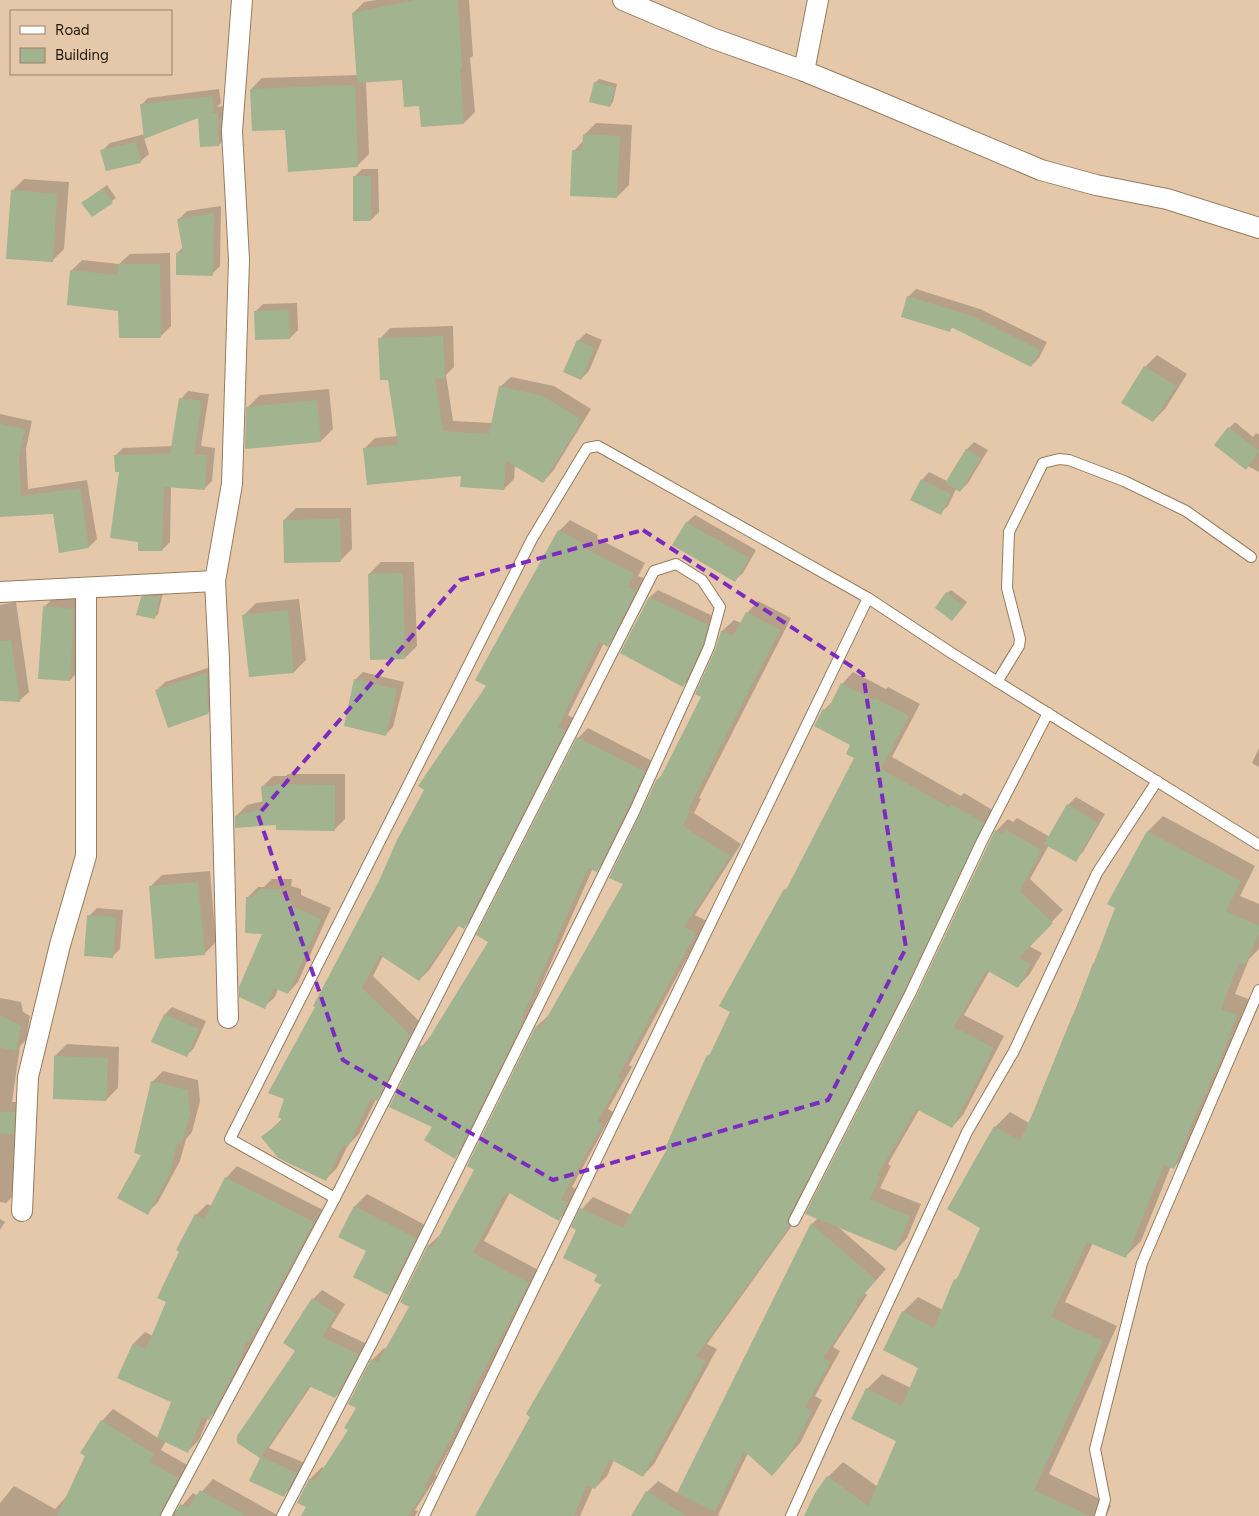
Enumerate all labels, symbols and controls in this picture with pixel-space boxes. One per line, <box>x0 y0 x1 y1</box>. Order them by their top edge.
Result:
legend <box>10 10 172 75</box>
text: Road <box>55 21 90 39</box>
text: Building <box>55 46 109 64</box>

